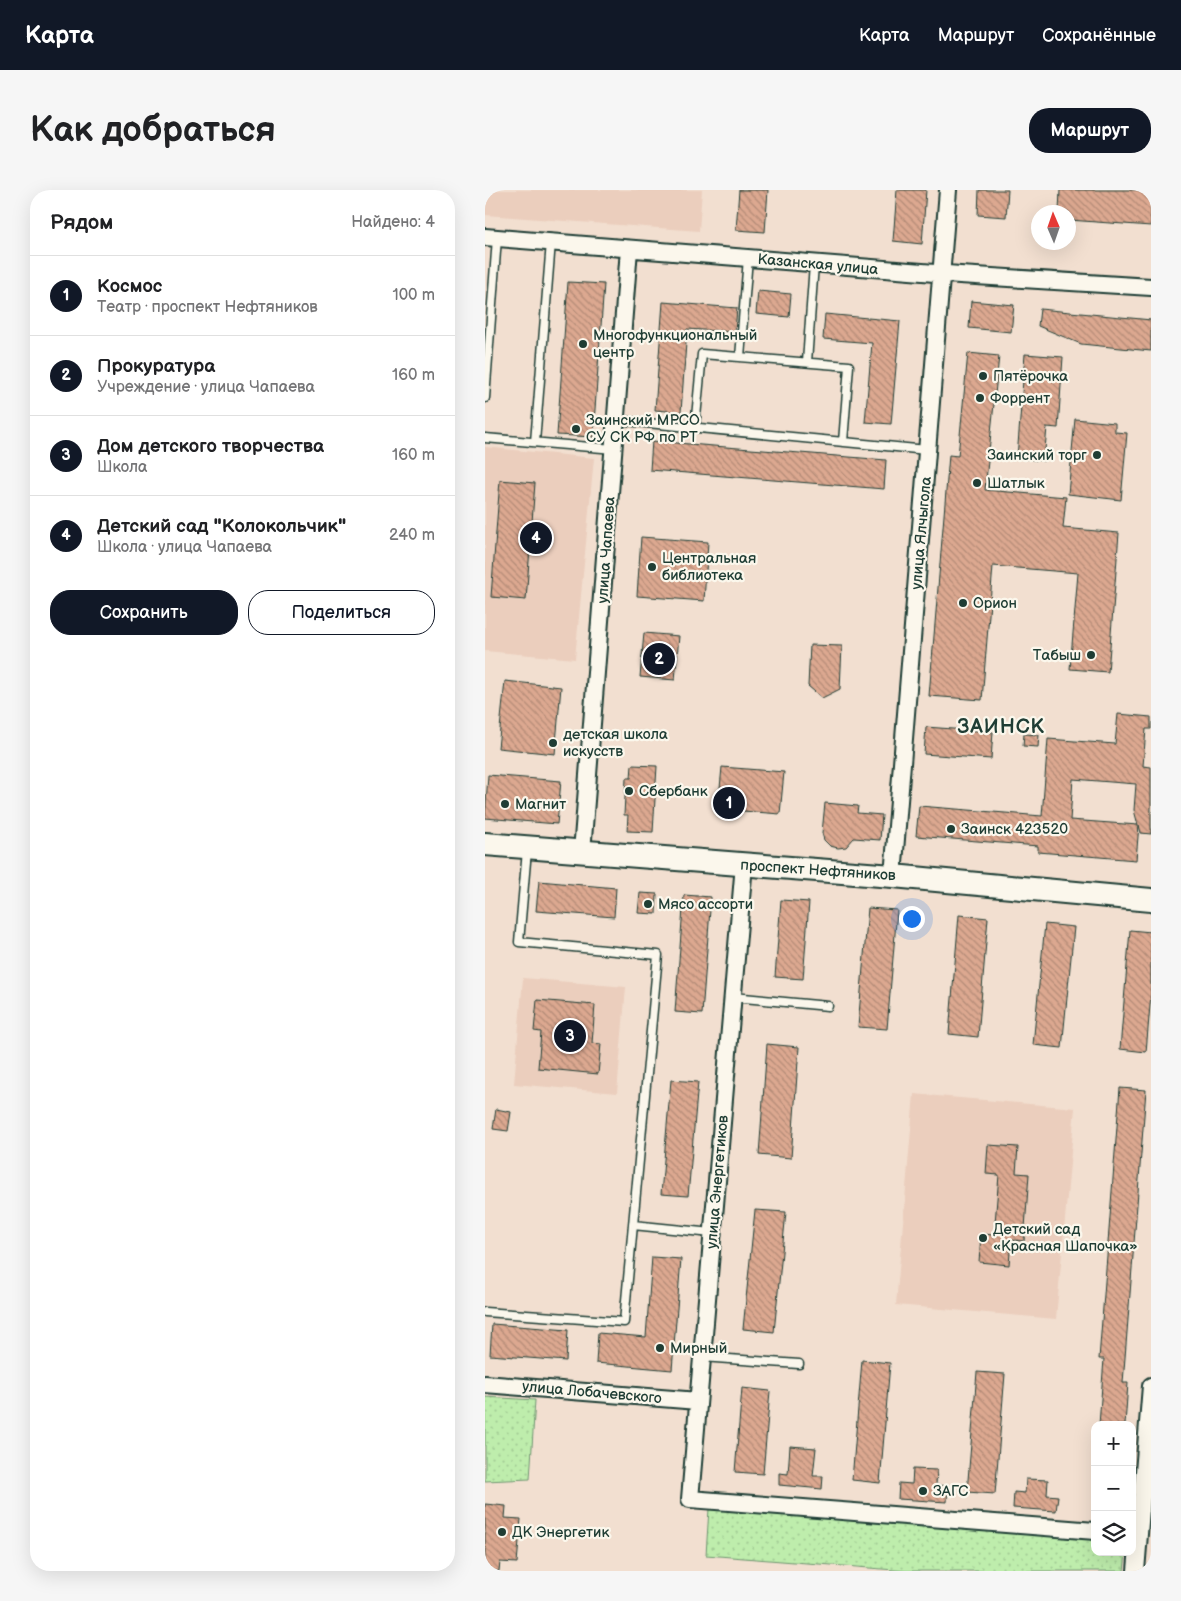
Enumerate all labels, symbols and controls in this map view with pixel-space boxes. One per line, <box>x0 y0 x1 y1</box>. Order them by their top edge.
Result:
text: Карта <box>25 21 94 50</box>
text: Карта <box>859 25 910 46</box>
text: Маршрут <box>938 25 1014 46</box>
text: Сохранённые <box>1042 25 1156 46</box>
button: Маршрут <box>1029 108 1151 153</box>
text: Как добраться <box>30 109 276 152</box>
north arrow <box>1031 205 1076 250</box>
text: Рядом <box>50 210 113 235</box>
text: Найдено: 4 <box>351 213 435 232</box>
street label: Казанская улица <box>757 250 879 279</box>
text: Космос <box>97 275 162 298</box>
text: 1 <box>63 286 69 305</box>
text: 100 m <box>392 286 435 305</box>
text: Театр · проспект Нефтяников <box>97 298 318 317</box>
place label: Многофункциональный центр <box>593 326 757 362</box>
marker: Многофункциональный центр <box>577 338 589 350</box>
text: Прокуратура <box>97 355 215 378</box>
text: 2 <box>61 366 71 385</box>
text: 160 m <box>392 366 435 385</box>
place label: Пятёрочка <box>993 367 1068 386</box>
marker: Пятёрочка <box>977 370 989 382</box>
text: Учреждение · улица Чапаева <box>97 378 315 397</box>
place label: Форрент <box>990 389 1050 408</box>
marker: Форрент <box>974 392 986 404</box>
place label: Заинский МРСО СУ СК РФ по РТ <box>586 411 700 447</box>
marker: Заинский МРСО СУ СК РФ по РТ <box>570 423 582 435</box>
text: Дом детского творчества <box>97 435 324 458</box>
text: 3 <box>61 446 71 465</box>
text: 160 m <box>392 446 435 465</box>
place label: Заинский торг <box>987 446 1087 465</box>
marker: Заинский торг <box>1091 449 1103 461</box>
text: Школа <box>97 458 147 477</box>
place label: Шатлык <box>987 474 1045 493</box>
street label: улица Ялчыгола <box>907 475 936 590</box>
marker: Шатлык <box>971 477 983 489</box>
street label: улица Чапаева <box>593 496 620 604</box>
text: Детский сад "Колокольчик" <box>97 515 346 538</box>
pin: 4 <box>520 519 552 557</box>
text: 4 <box>61 526 71 545</box>
text: 240 m <box>389 526 435 545</box>
text: Школа · улица Чапаева <box>97 538 272 557</box>
place label: Центральная библиотека <box>662 549 756 585</box>
marker: Центральная библиотека <box>646 561 658 573</box>
button: Сохранить <box>50 590 238 635</box>
button: Поделиться <box>248 590 435 635</box>
place label: Орион <box>973 594 1017 613</box>
marker: Орион <box>957 597 969 609</box>
pin: 2 <box>643 640 675 678</box>
place label: Табыш <box>1033 646 1081 665</box>
marker: Табыш <box>1085 649 1097 661</box>
district label: ЗАИНСК <box>957 715 1045 739</box>
place label: детская школа искусств <box>563 725 668 761</box>
marker: детская школа искусств <box>547 737 559 749</box>
place label: Сбербанк <box>639 782 708 801</box>
pin: 1 <box>713 784 745 822</box>
marker: Сбербанк <box>623 785 635 797</box>
place label: Магнит <box>515 795 566 814</box>
marker: Магнит <box>499 798 511 810</box>
place label: Заинск 423520 <box>961 820 1068 839</box>
marker: Заинск 423520 <box>945 823 957 835</box>
street label: проспект Нефтяников <box>740 856 896 885</box>
place label: Мясо ассорти <box>658 895 753 914</box>
marker: Мясо ассорти <box>642 898 654 910</box>
your location <box>899 906 925 932</box>
pin: 3 <box>554 1017 586 1055</box>
street label: улица Энергетиков <box>702 1114 733 1250</box>
place label: Детский сад «Красная Шапочка» <box>993 1220 1138 1256</box>
marker: Детский сад «Красная Шапочка» <box>977 1232 989 1244</box>
place label: Мирный <box>670 1339 727 1358</box>
marker: Мирный <box>654 1342 666 1354</box>
street label: улица Лобачевского <box>521 1377 663 1408</box>
map controls <box>1091 1421 1136 1556</box>
button: + <box>1091 1421 1136 1466</box>
button: − <box>1091 1466 1136 1511</box>
place label: ЗАГС <box>933 1482 969 1501</box>
marker: ЗАГС <box>917 1485 929 1497</box>
button: layers <box>1091 1511 1136 1556</box>
place label: ДК Энергетик <box>512 1523 609 1542</box>
marker: ДК Энергетик <box>496 1526 508 1538</box>

